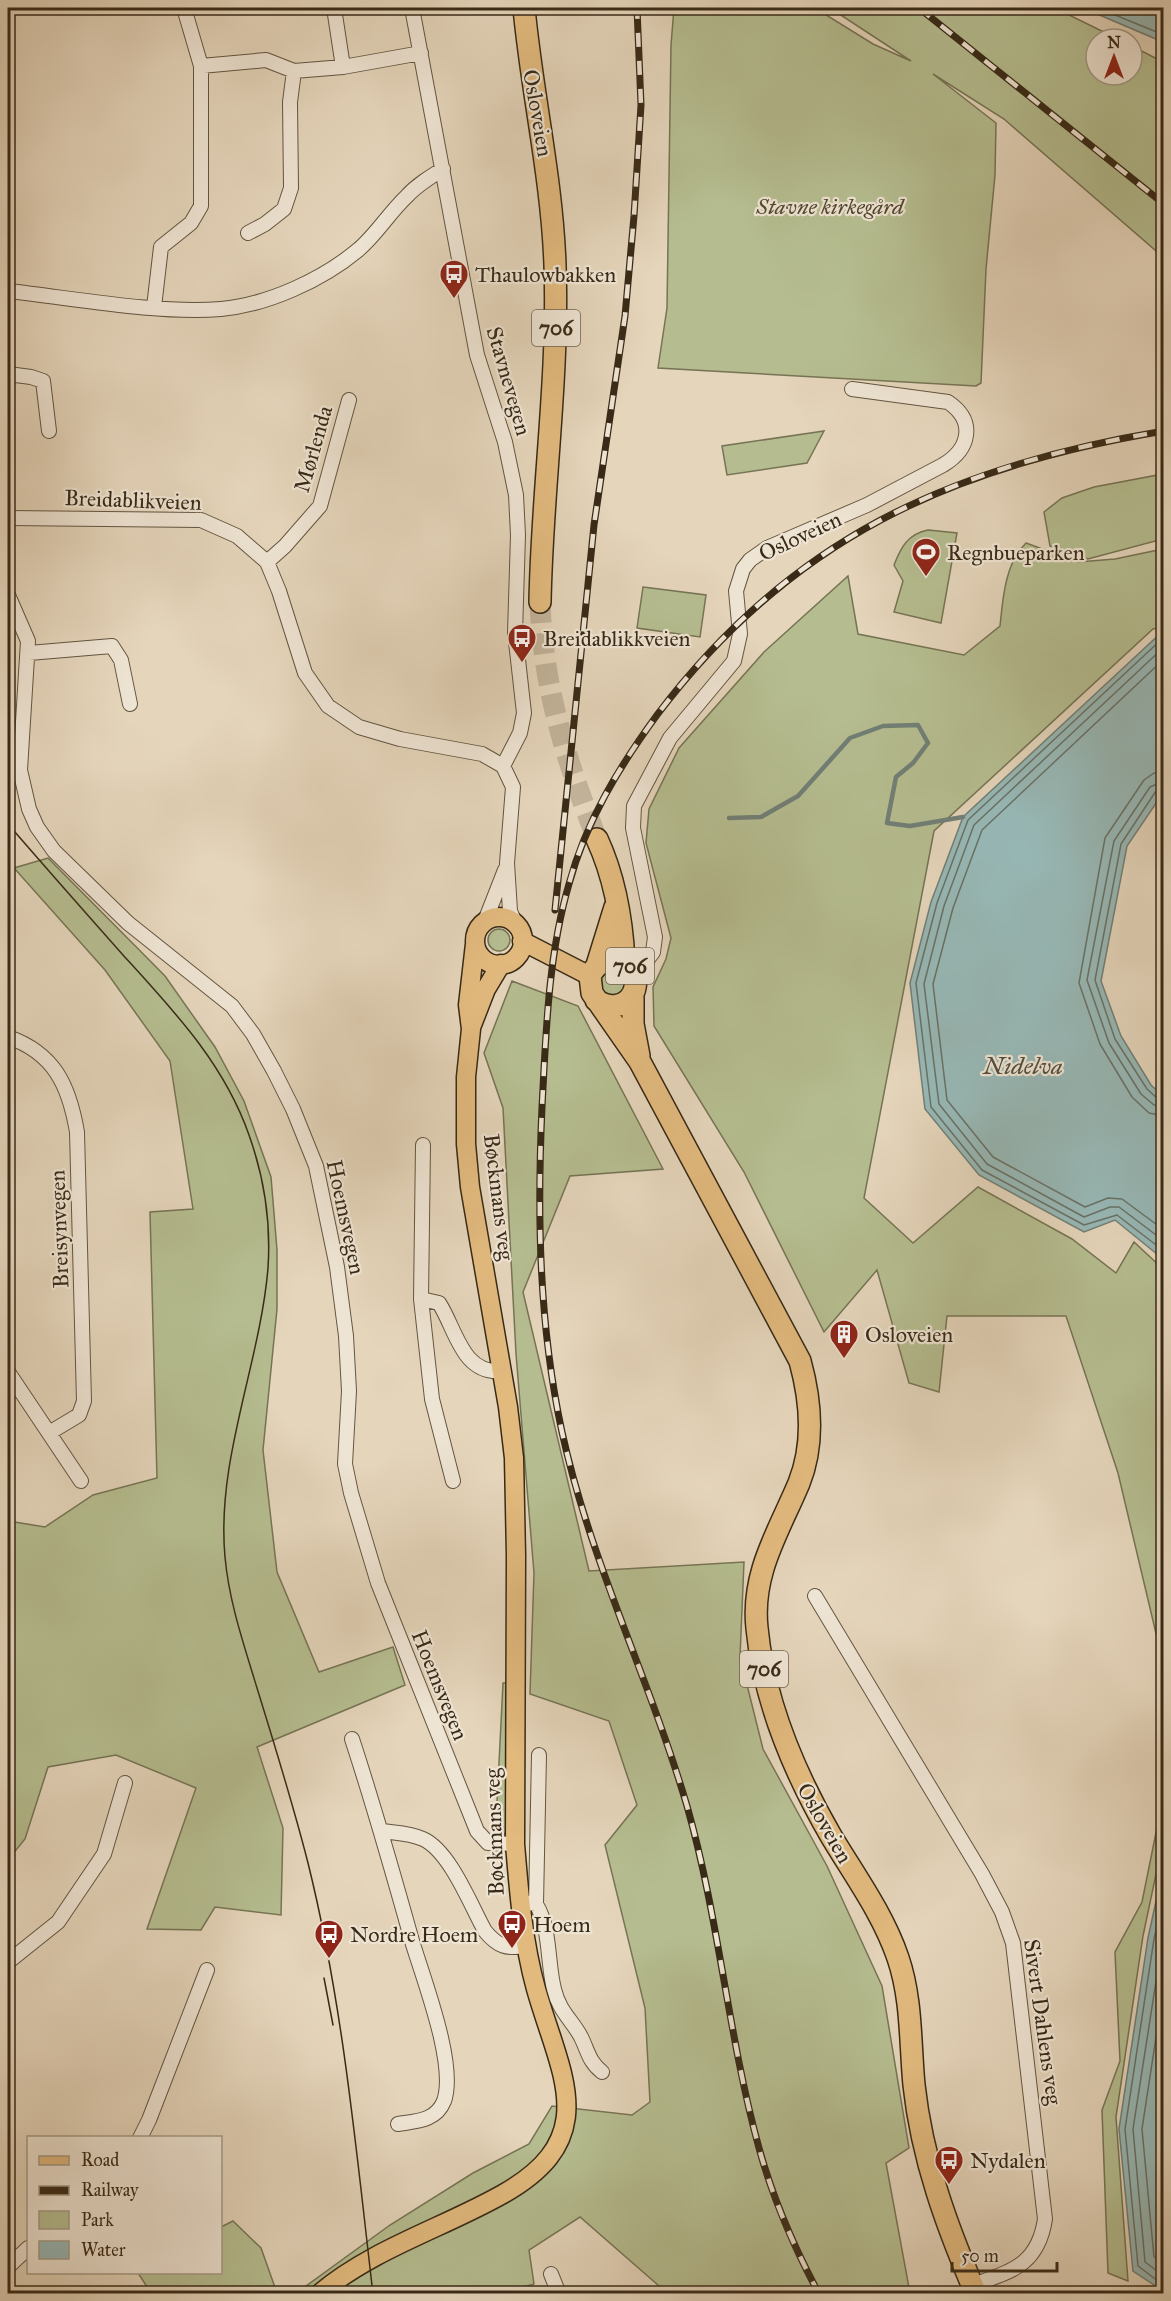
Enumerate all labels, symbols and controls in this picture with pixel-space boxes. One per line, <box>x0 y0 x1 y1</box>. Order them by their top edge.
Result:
north arrow <box>1084 27 1144 87</box>
text: N <box>1107 33 1121 52</box>
street label: Osloveien <box>517 67 559 159</box>
park label: Stavne kirkegård <box>755 193 905 220</box>
bus stop icon: Thaulowbakken <box>438 258 470 300</box>
place label: Thaulowbakken <box>475 261 616 288</box>
road number: 706 <box>532 310 580 346</box>
street label: Stavnevegen <box>481 323 537 439</box>
street label: Mørlenda <box>288 402 338 495</box>
street label: Breidablikveien <box>64 484 202 516</box>
street label: Osloveien <box>754 505 846 567</box>
sports icon: Regnbueparken <box>910 536 942 578</box>
place label: Regnbueparken <box>947 539 1085 566</box>
bus stop icon: Breidablikkveien <box>506 622 538 664</box>
place label: Breidablikkveien <box>543 625 691 652</box>
road number: 706 <box>606 948 654 984</box>
water label: Nidelva <box>981 1051 1063 1081</box>
street label: Bøckmans veg <box>478 1132 520 1263</box>
street label: Hoemsvegen <box>321 1157 371 1277</box>
street label: Breisynvegen <box>43 1169 75 1289</box>
building icon: Osloveien <box>828 1318 860 1360</box>
place label: Osloveien <box>865 1321 953 1348</box>
street label: Hoemsvegen <box>406 1626 474 1744</box>
road number: 706 <box>740 1651 788 1687</box>
street label: Bøckmans veg <box>478 1767 510 1896</box>
street label: Osloveien <box>791 1778 859 1868</box>
bus stop icon: Hoem <box>496 1908 528 1950</box>
place label: Hoem <box>533 1911 591 1938</box>
bus stop icon: Nordre Hoem <box>313 1918 345 1960</box>
place label: Nordre Hoem <box>350 1921 479 1948</box>
street label: Sivert Dahlens veg <box>1018 1937 1068 2107</box>
legend <box>27 2136 222 2274</box>
bus stop icon: Nydalen <box>933 2144 965 2186</box>
place label: Nydalen <box>970 2147 1046 2174</box>
text: Road <box>81 2149 119 2171</box>
text: Railway <box>81 2179 139 2201</box>
text: Park <box>81 2209 114 2231</box>
scale bar <box>952 2235 1057 2273</box>
text: Water <box>81 2239 126 2261</box>
text: 50 m <box>961 2245 999 2267</box>

